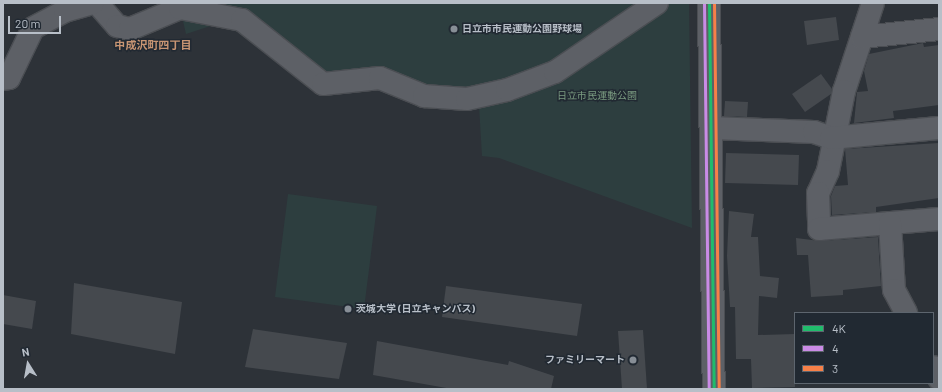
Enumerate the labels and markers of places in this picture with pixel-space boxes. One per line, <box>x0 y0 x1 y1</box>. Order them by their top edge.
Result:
place label: 日立市市民運動公園野球場 <box>462 23 582 35</box>
marker: 日立市市民運動公園野球場 <box>449 24 459 34</box>
place label: 茨城大学 (日立キャンパス) <box>356 303 475 315</box>
marker: 茨城大学 (日立キャンパス) <box>343 304 353 314</box>
place label: ファミリーマート <box>545 354 625 366</box>
marker: ファミリーマート <box>628 355 638 365</box>

